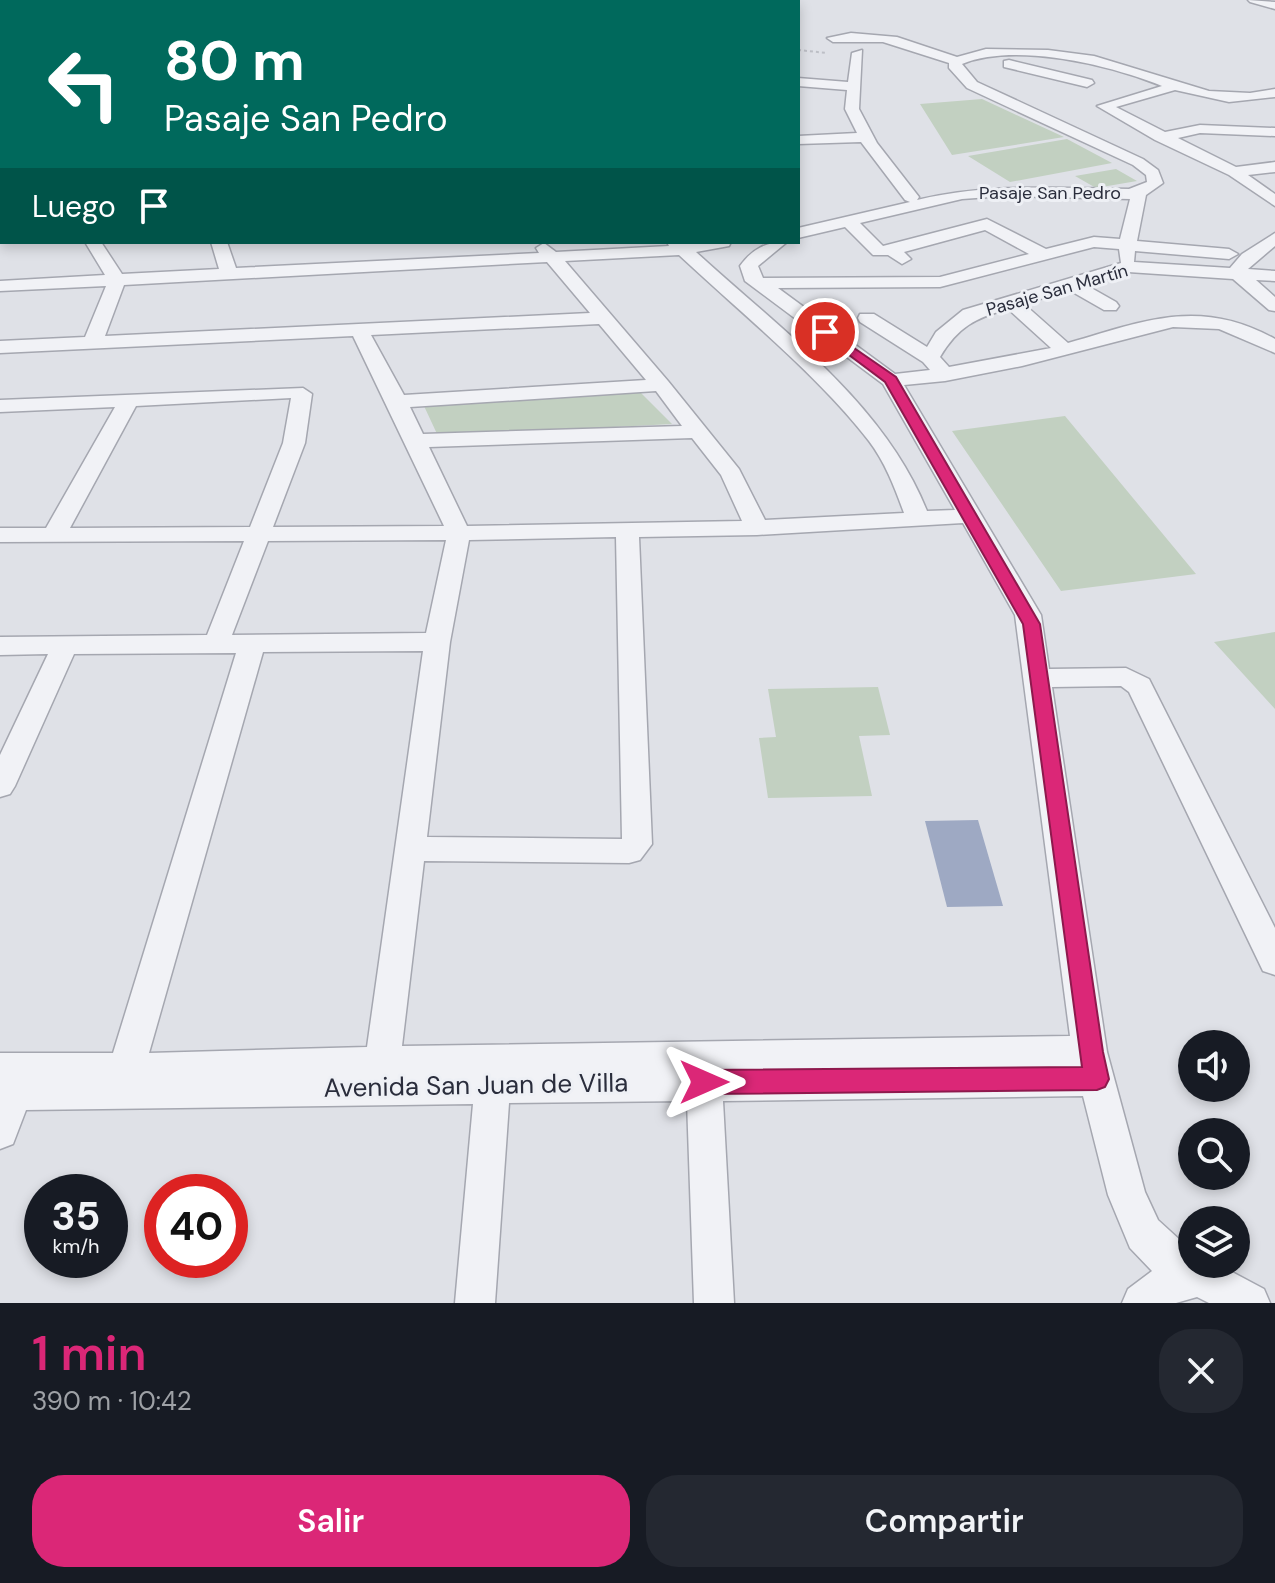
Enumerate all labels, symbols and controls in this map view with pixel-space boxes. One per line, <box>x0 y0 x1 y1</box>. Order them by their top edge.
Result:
text: 80 m <box>164 24 305 97</box>
icon: left <box>32 32 136 136</box>
text: Pasaje San Pedro <box>164 95 448 142</box>
street label: Pasaje San Pedro <box>979 181 1121 205</box>
icon: arrive <box>132 184 176 228</box>
text: Luego <box>32 187 116 226</box>
street label: Pasaje San Martín <box>983 258 1131 322</box>
pin <box>791 298 859 366</box>
icon: arrive <box>803 310 847 354</box>
map controls <box>1178 1030 1250 1278</box>
button: sound <box>1178 1030 1250 1102</box>
position arrow <box>662 1040 746 1124</box>
street label: Avenida San Juan de Villa <box>323 1065 629 1105</box>
button: search <box>1178 1118 1250 1190</box>
speed limit sign: 40 <box>144 1174 248 1278</box>
text: 35 <box>52 1190 101 1242</box>
button: layers <box>1178 1206 1250 1278</box>
text: km/h <box>52 1233 100 1259</box>
text: 1 min <box>32 1322 147 1385</box>
button: close <box>1159 1329 1243 1413</box>
text: 390 m · 10:42 <box>32 1384 192 1418</box>
button: Salir <box>32 1475 630 1567</box>
button: Compartir <box>646 1475 1243 1567</box>

